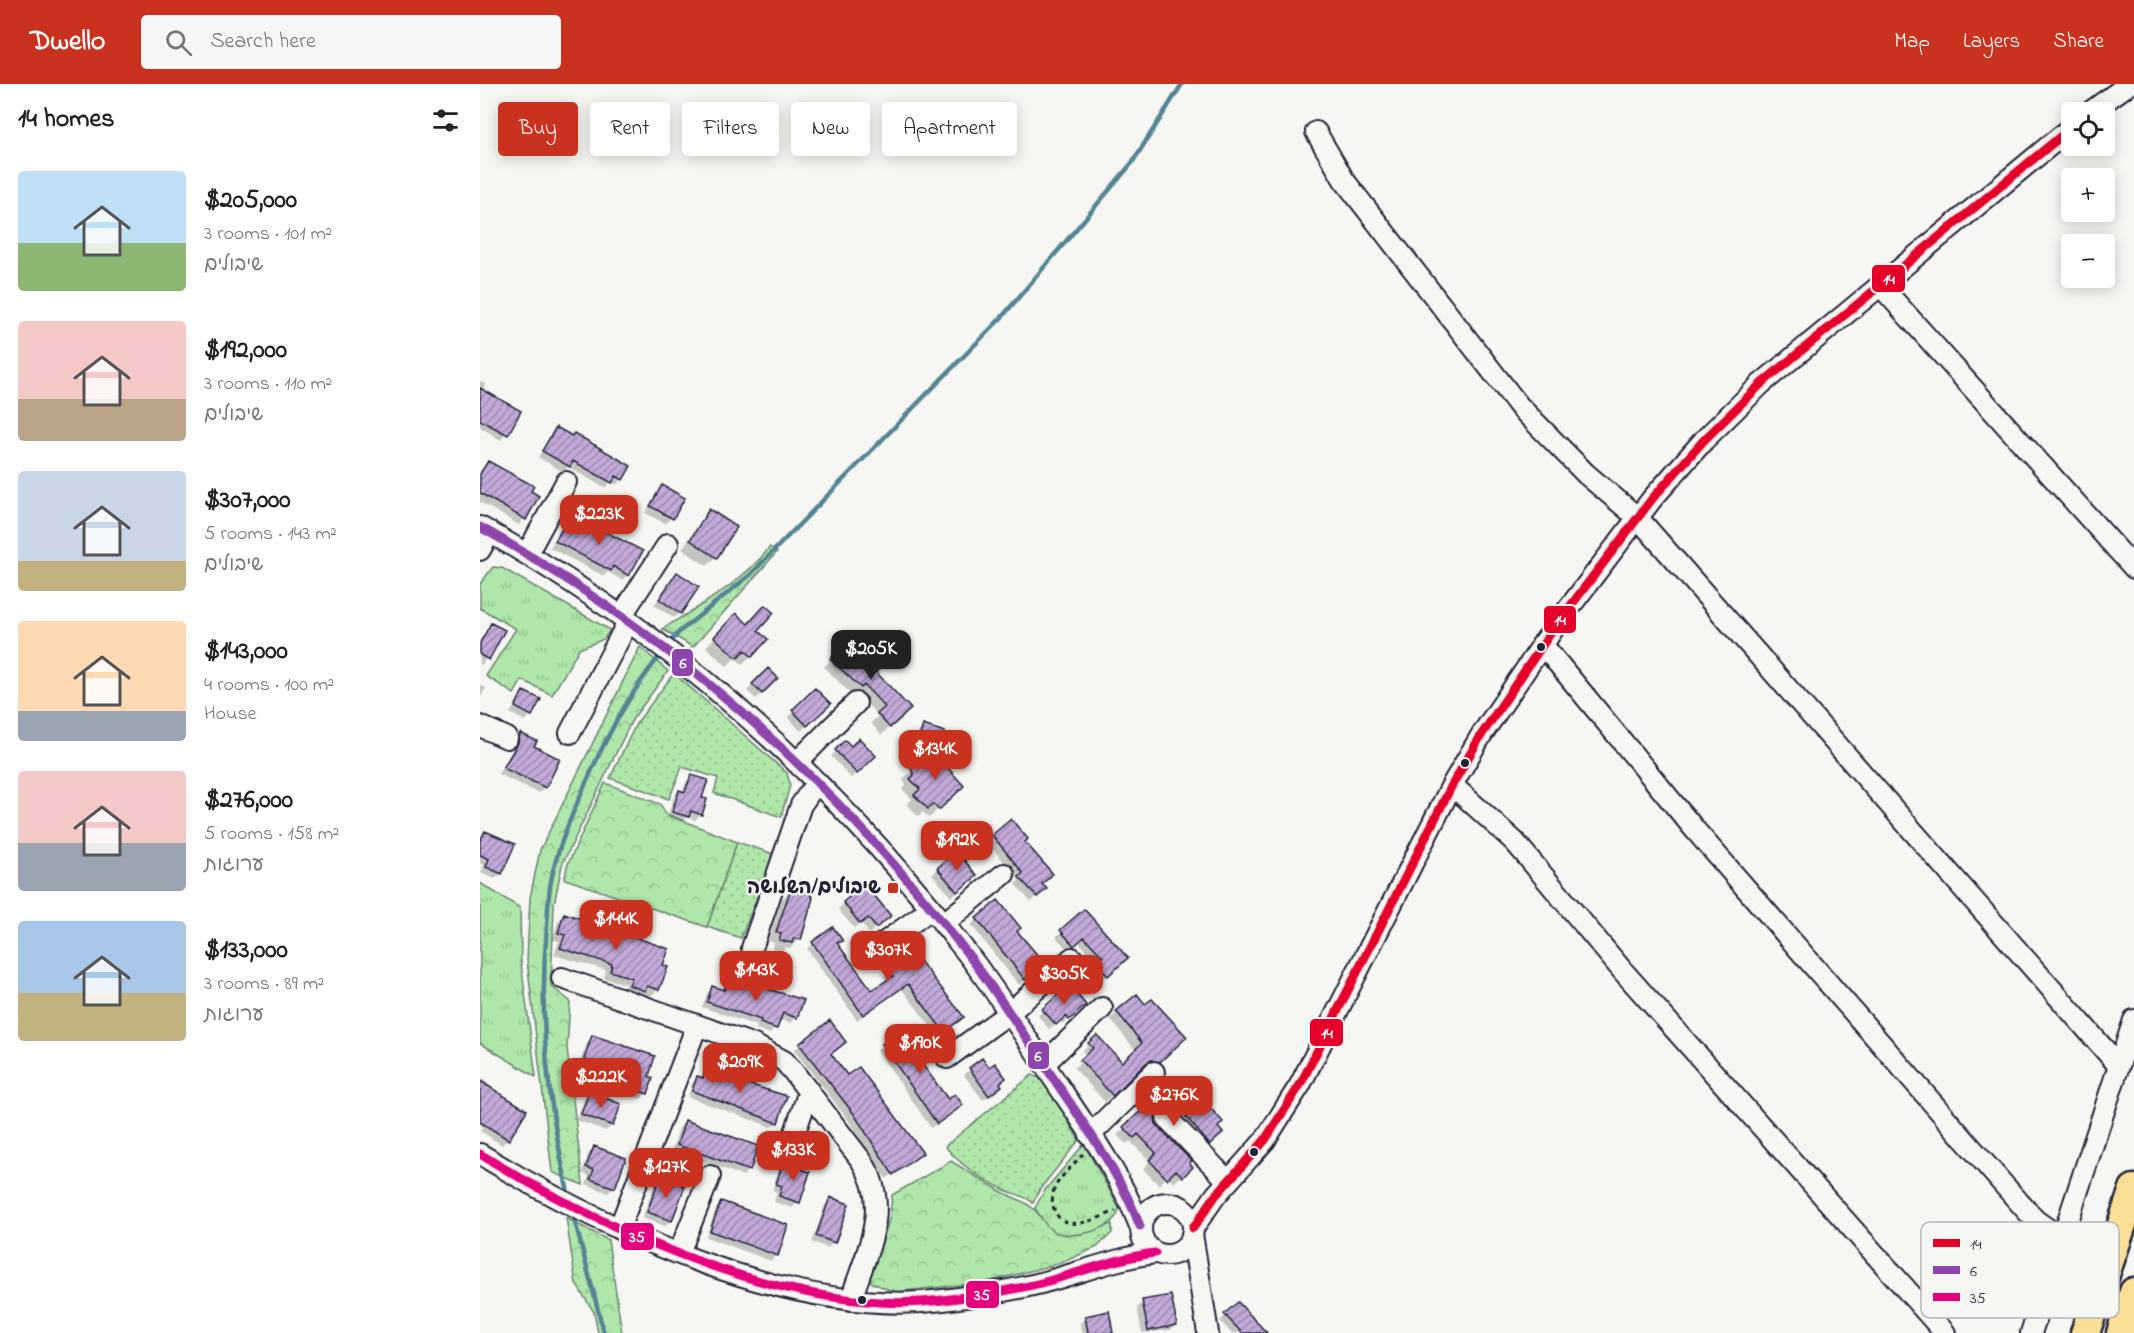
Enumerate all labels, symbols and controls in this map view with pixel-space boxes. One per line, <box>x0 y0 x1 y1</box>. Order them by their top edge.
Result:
search box <box>141 15 561 69</box>
text: Dwello <box>30 22 105 63</box>
icon: search <box>162 26 195 59</box>
text: Search here <box>210 26 316 58</box>
text: Map <box>1894 27 1930 57</box>
text: Layers <box>1963 27 2020 57</box>
text: Share <box>2053 27 2104 57</box>
text: 14 homes <box>18 101 114 139</box>
chip: Buy <box>498 102 578 156</box>
chip: Rent <box>590 102 670 156</box>
chip: Filters <box>682 102 779 156</box>
chip: New <box>791 102 870 156</box>
chip: Apartment <box>882 102 1017 156</box>
map controls <box>2061 102 2115 288</box>
button: locate <box>2061 102 2115 156</box>
icon: filters <box>429 104 462 137</box>
button: + <box>2061 168 2115 222</box>
text: $205,000 <box>204 182 297 220</box>
icon: home <box>66 195 138 267</box>
text: 3 rooms · 101 m² <box>204 220 332 249</box>
button: − <box>2061 234 2115 288</box>
text: שיבולים <box>204 251 263 280</box>
line badge: 14 <box>1871 264 1906 293</box>
text: 14 <box>1883 268 1895 292</box>
text: $192,000 <box>204 332 287 370</box>
icon: home <box>66 345 138 417</box>
text: 3 rooms · 110 m² <box>204 370 332 399</box>
text: שיבולים <box>204 401 263 430</box>
text: $307,000 <box>204 482 291 520</box>
icon: home <box>66 495 138 567</box>
pin: $223K <box>557 495 641 546</box>
text: $223K <box>574 500 624 529</box>
text: 5 rooms · 143 m² <box>204 520 337 549</box>
text: שיבולים <box>204 551 263 580</box>
line badge: 14 <box>1543 605 1577 634</box>
text: 14 <box>1554 609 1566 633</box>
pin: $205K <box>829 630 913 681</box>
text: $143,000 <box>204 633 288 671</box>
text: $205K <box>845 635 897 664</box>
unlabelled marker <box>1535 641 1547 653</box>
icon: home <box>66 645 138 717</box>
line badge: 6 <box>671 648 694 677</box>
text: 6 <box>678 652 687 676</box>
text: 4 rooms · 100 m² <box>204 671 334 700</box>
text: House <box>204 700 257 729</box>
pin: $134K <box>893 730 977 781</box>
text: $134K <box>913 735 957 764</box>
unlabelled marker <box>1459 757 1471 769</box>
text: $276,000 <box>204 782 293 820</box>
icon: home <box>66 795 138 867</box>
text: 5 rooms · 158 m² <box>204 820 339 849</box>
pin: $192K <box>915 821 999 872</box>
text: $192K <box>935 826 979 855</box>
text: ערוגות <box>204 851 264 880</box>
place label: שיבולים/השלושה <box>747 874 881 903</box>
marker: שיבולים/השלושה <box>886 881 900 895</box>
pin: $144K <box>574 900 658 951</box>
text: $144K <box>594 905 638 934</box>
pin: $307K <box>846 931 930 982</box>
text: $133,000 <box>204 932 288 970</box>
text: $307K <box>865 936 911 965</box>
icon: home <box>66 945 138 1017</box>
pin: $143K <box>714 951 798 1002</box>
pin: $305K <box>1022 955 1106 1006</box>
text: $143K <box>734 956 778 985</box>
text: $305K <box>1039 960 1089 989</box>
text: 3 rooms · 89 m² <box>204 970 324 999</box>
text: ערוגות <box>204 1001 264 1030</box>
line badge: 14 <box>1309 1018 1344 1047</box>
text: 14 <box>1321 1022 1333 1046</box>
pin: $190K <box>878 1024 962 1075</box>
text: $190K <box>899 1029 941 1058</box>
line badge: 6 <box>1027 1041 1050 1070</box>
pin: $209K <box>698 1043 782 1094</box>
text: 6 <box>1033 1045 1042 1069</box>
text: $209K <box>717 1048 763 1077</box>
pin: $222K <box>559 1058 643 1109</box>
text: $222K <box>575 1063 627 1092</box>
pin: $276K <box>1132 1076 1216 1127</box>
text: $276K <box>1150 1081 1198 1110</box>
pin: $133K <box>751 1131 835 1182</box>
text: $133K <box>771 1136 815 1165</box>
unlabelled marker <box>1248 1146 1260 1158</box>
pin: $127K <box>624 1148 708 1199</box>
text: $127K <box>643 1153 689 1182</box>
line badge: 35 <box>620 1222 655 1251</box>
legend <box>1921 1222 2119 1318</box>
text: 35 <box>628 1226 646 1250</box>
text: 14 <box>1970 1233 1982 1257</box>
text: 6 <box>1970 1260 1977 1284</box>
line badge: 35 <box>965 1280 1000 1309</box>
text: 35 <box>973 1284 991 1308</box>
text: 35 <box>1970 1287 1986 1311</box>
unlabelled marker <box>856 1294 868 1306</box>

